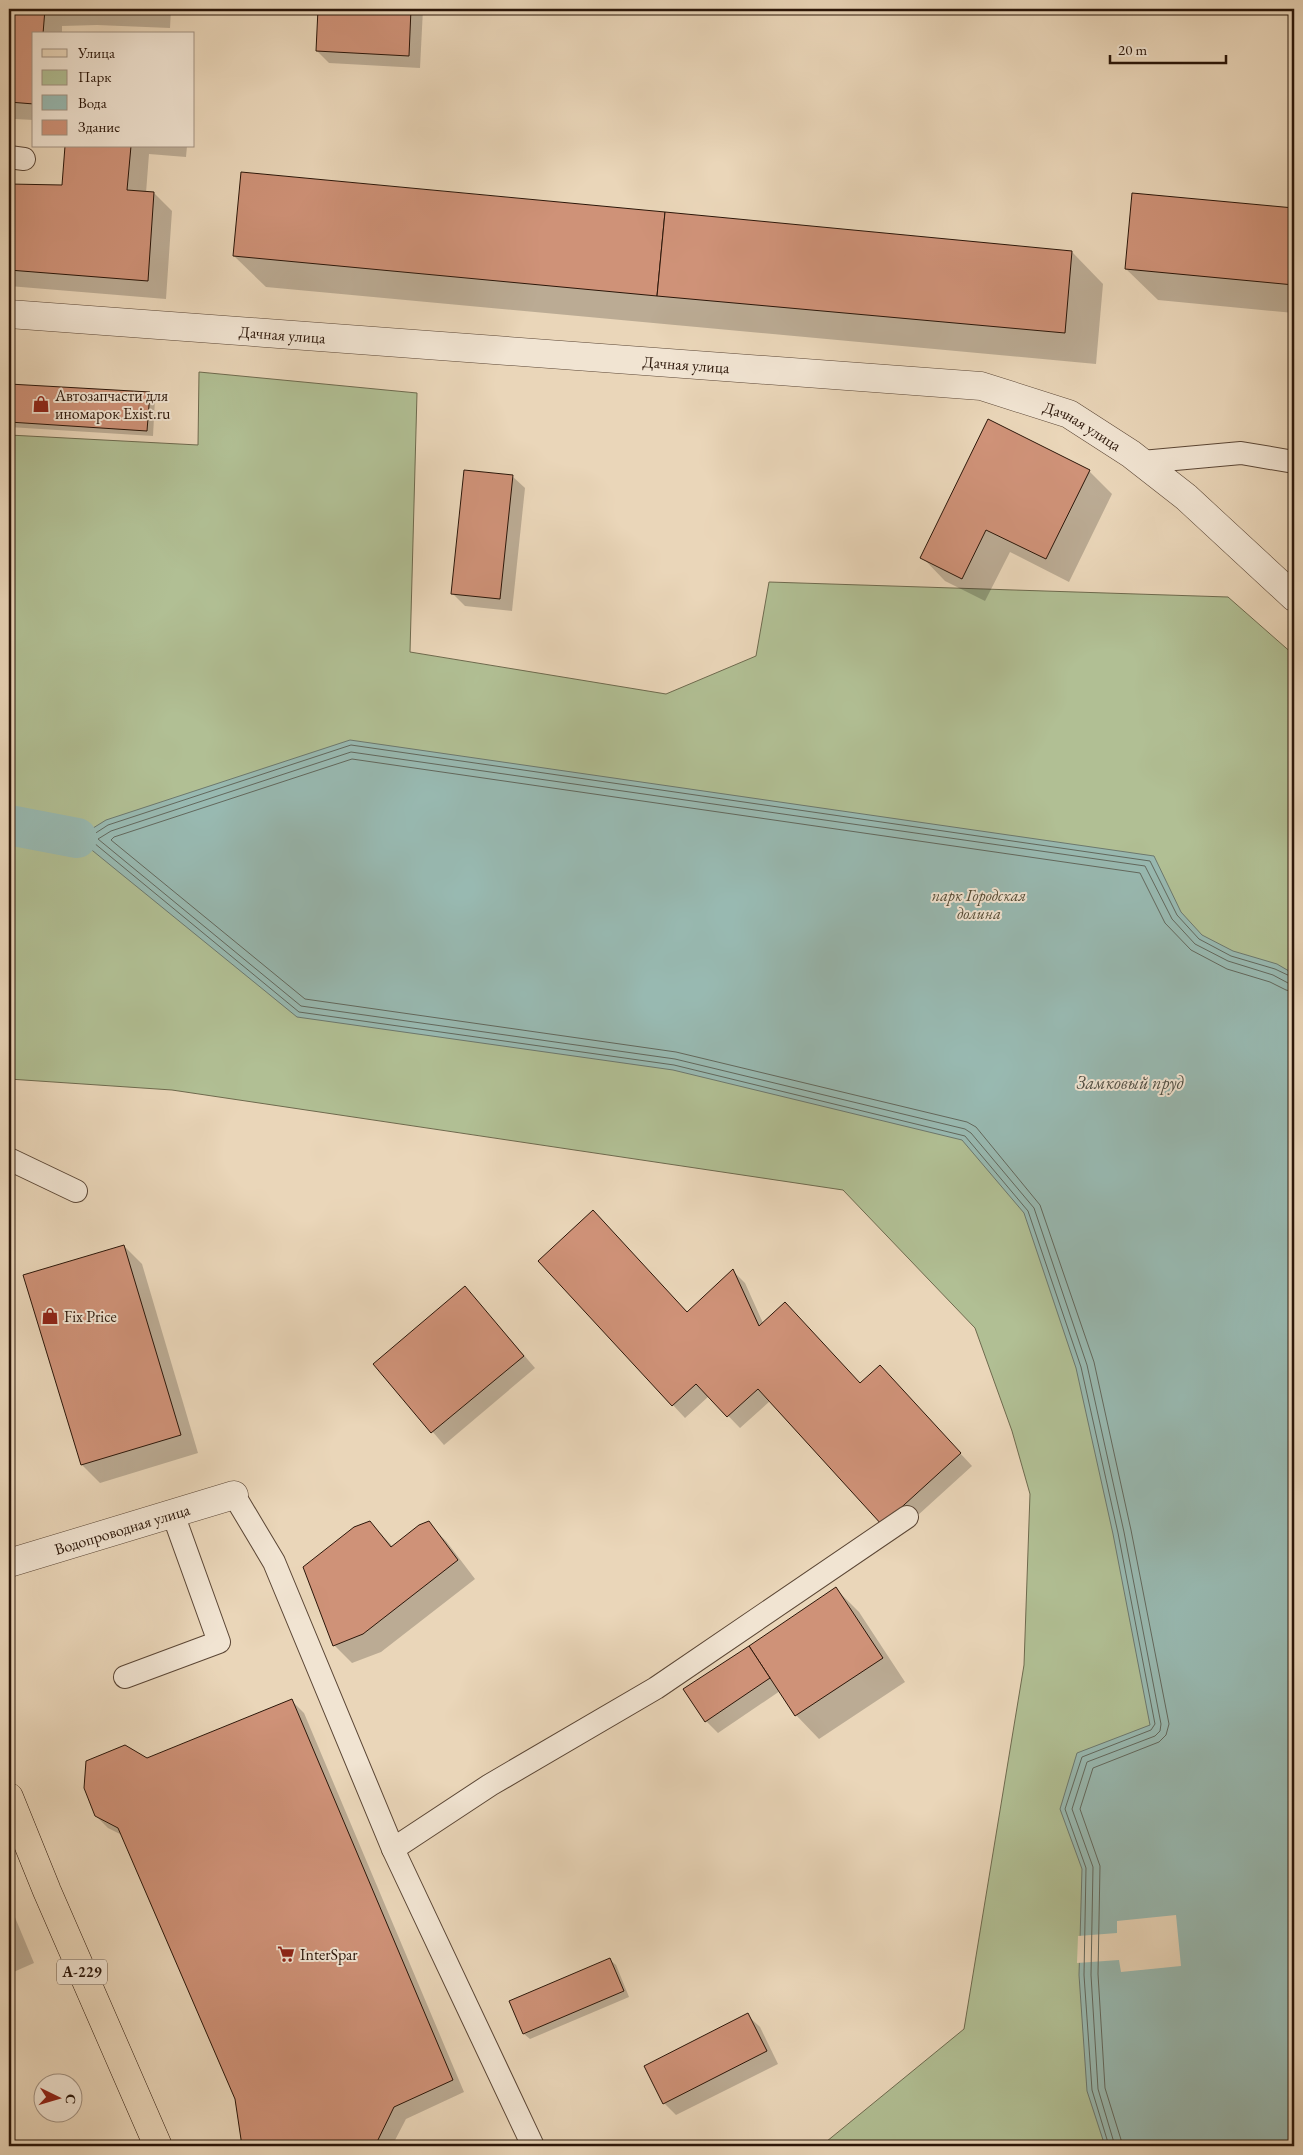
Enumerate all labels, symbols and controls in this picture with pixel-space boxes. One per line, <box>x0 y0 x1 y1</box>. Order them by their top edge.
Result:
legend <box>32 32 195 148</box>
scale bar <box>1110 32 1227 64</box>
text: 20 m <box>1118 40 1147 59</box>
text: Улица <box>77 43 115 62</box>
text: Парк <box>78 67 111 86</box>
text: Вода <box>78 93 107 112</box>
text: Здание <box>78 117 120 136</box>
street label: Дачная улица <box>238 321 327 348</box>
street label: Дачная улица <box>642 351 731 378</box>
place label: Автозапчасти для иномарок Exist.ru <box>54 385 171 424</box>
shop icon: Автозапчасти для иномарок Exist.ru <box>31 394 51 414</box>
street label: Дачная улица <box>1040 396 1126 456</box>
park label: парк Городская долина <box>932 885 1026 924</box>
water label: Замковый пруд <box>1076 1071 1185 1095</box>
shop icon: Fix Price <box>40 1306 60 1326</box>
place label: Fix Price <box>64 1306 117 1327</box>
street label: Водопроводная улица <box>52 1499 193 1560</box>
supermarket icon: InterSpar <box>276 1944 296 1964</box>
place label: InterSpar <box>300 1944 358 1965</box>
road number: А-229 <box>57 1960 107 1984</box>
north arrow <box>32 2072 82 2122</box>
text: С <box>62 2093 80 2105</box>

